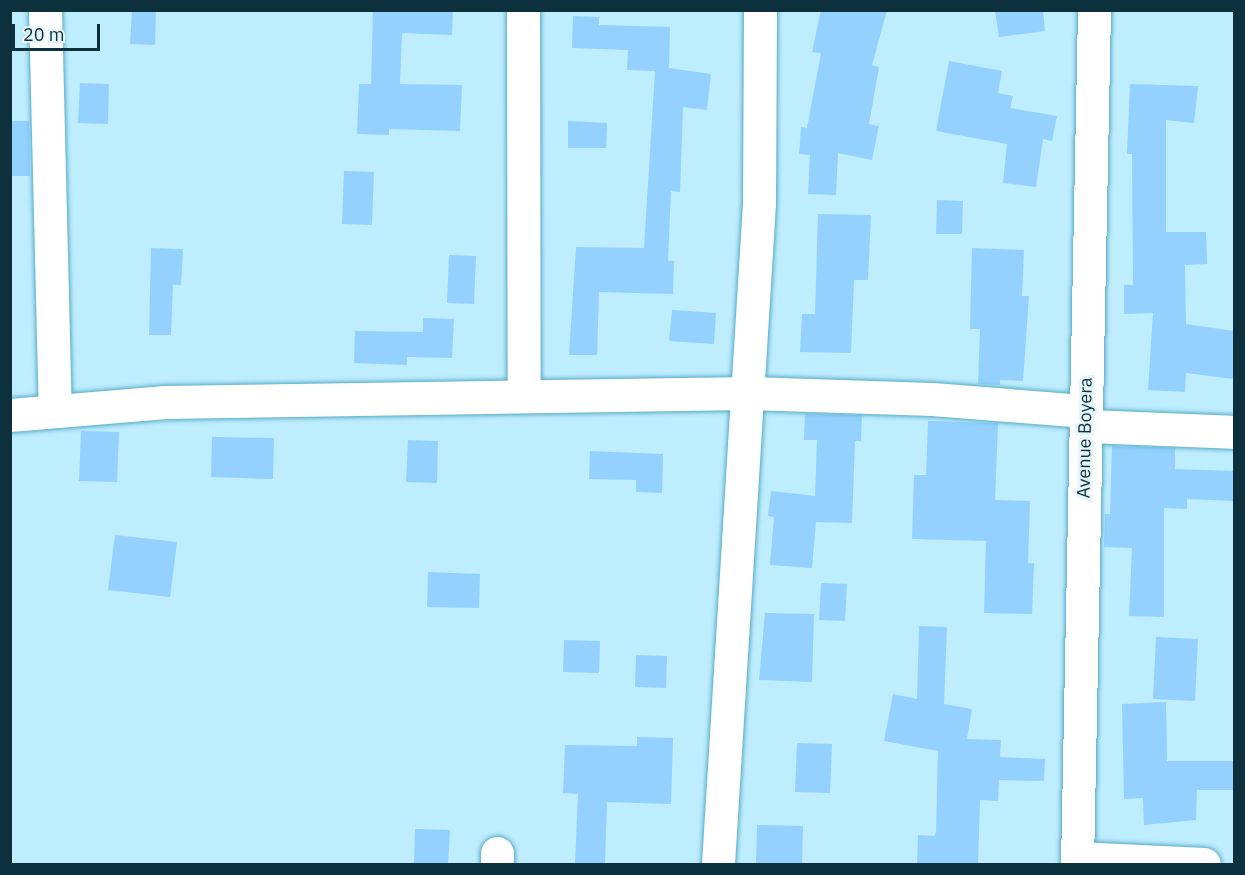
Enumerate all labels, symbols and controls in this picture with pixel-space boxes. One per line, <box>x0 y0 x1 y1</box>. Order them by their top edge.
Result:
scale bar <box>15 12 104 50</box>
text: 20 m <box>23 23 65 46</box>
street label: Avenue Boyera <box>1073 377 1097 499</box>

